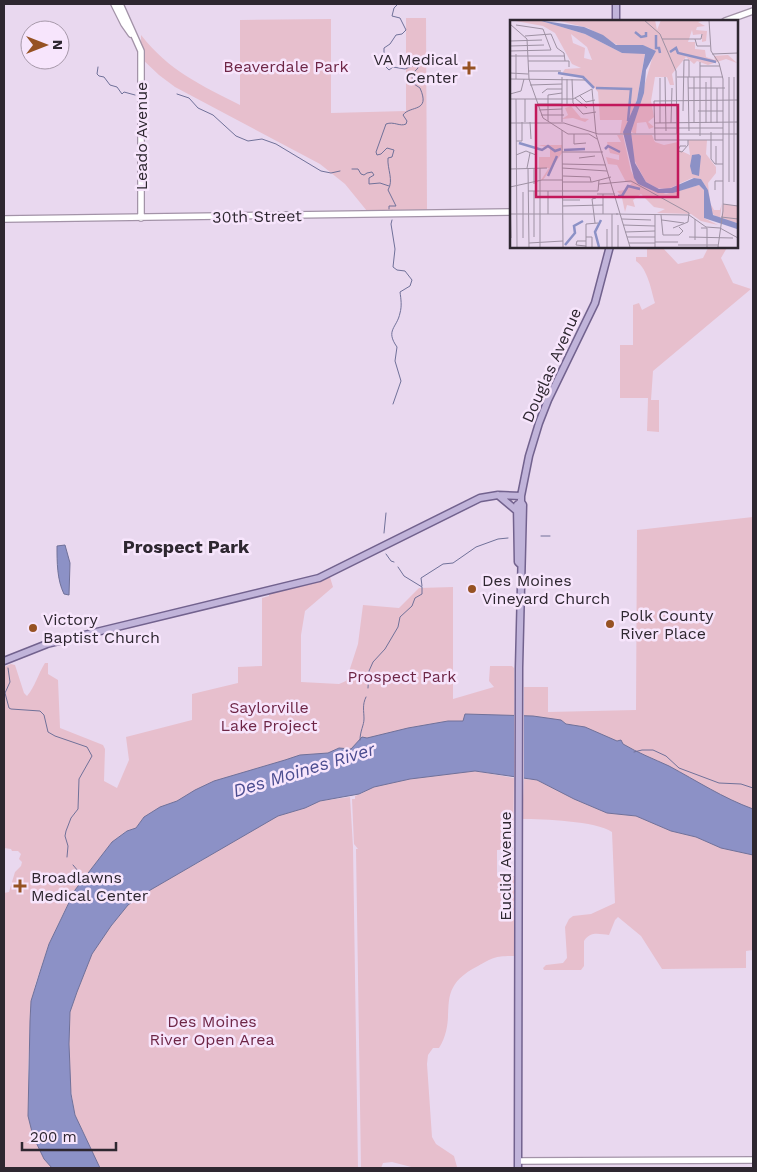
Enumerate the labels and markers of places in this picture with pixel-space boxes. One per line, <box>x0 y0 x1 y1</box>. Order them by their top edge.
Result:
place label: VA Medical Center <box>373 50 458 87</box>
marker: VA Medical Center <box>462 61 476 75</box>
place label: Des Moines Vineyard Church <box>482 571 610 608</box>
marker: Des Moines Vineyard Church <box>466 583 478 595</box>
place label: Polk County River Place <box>620 606 714 643</box>
place label: Victory Baptist Church <box>43 610 160 647</box>
marker: Polk County River Place <box>604 618 616 630</box>
marker: Victory Baptist Church <box>27 622 39 634</box>
place label: Broadlawns Medical Center <box>31 868 149 905</box>
marker: Broadlawns Medical Center <box>13 879 27 893</box>

